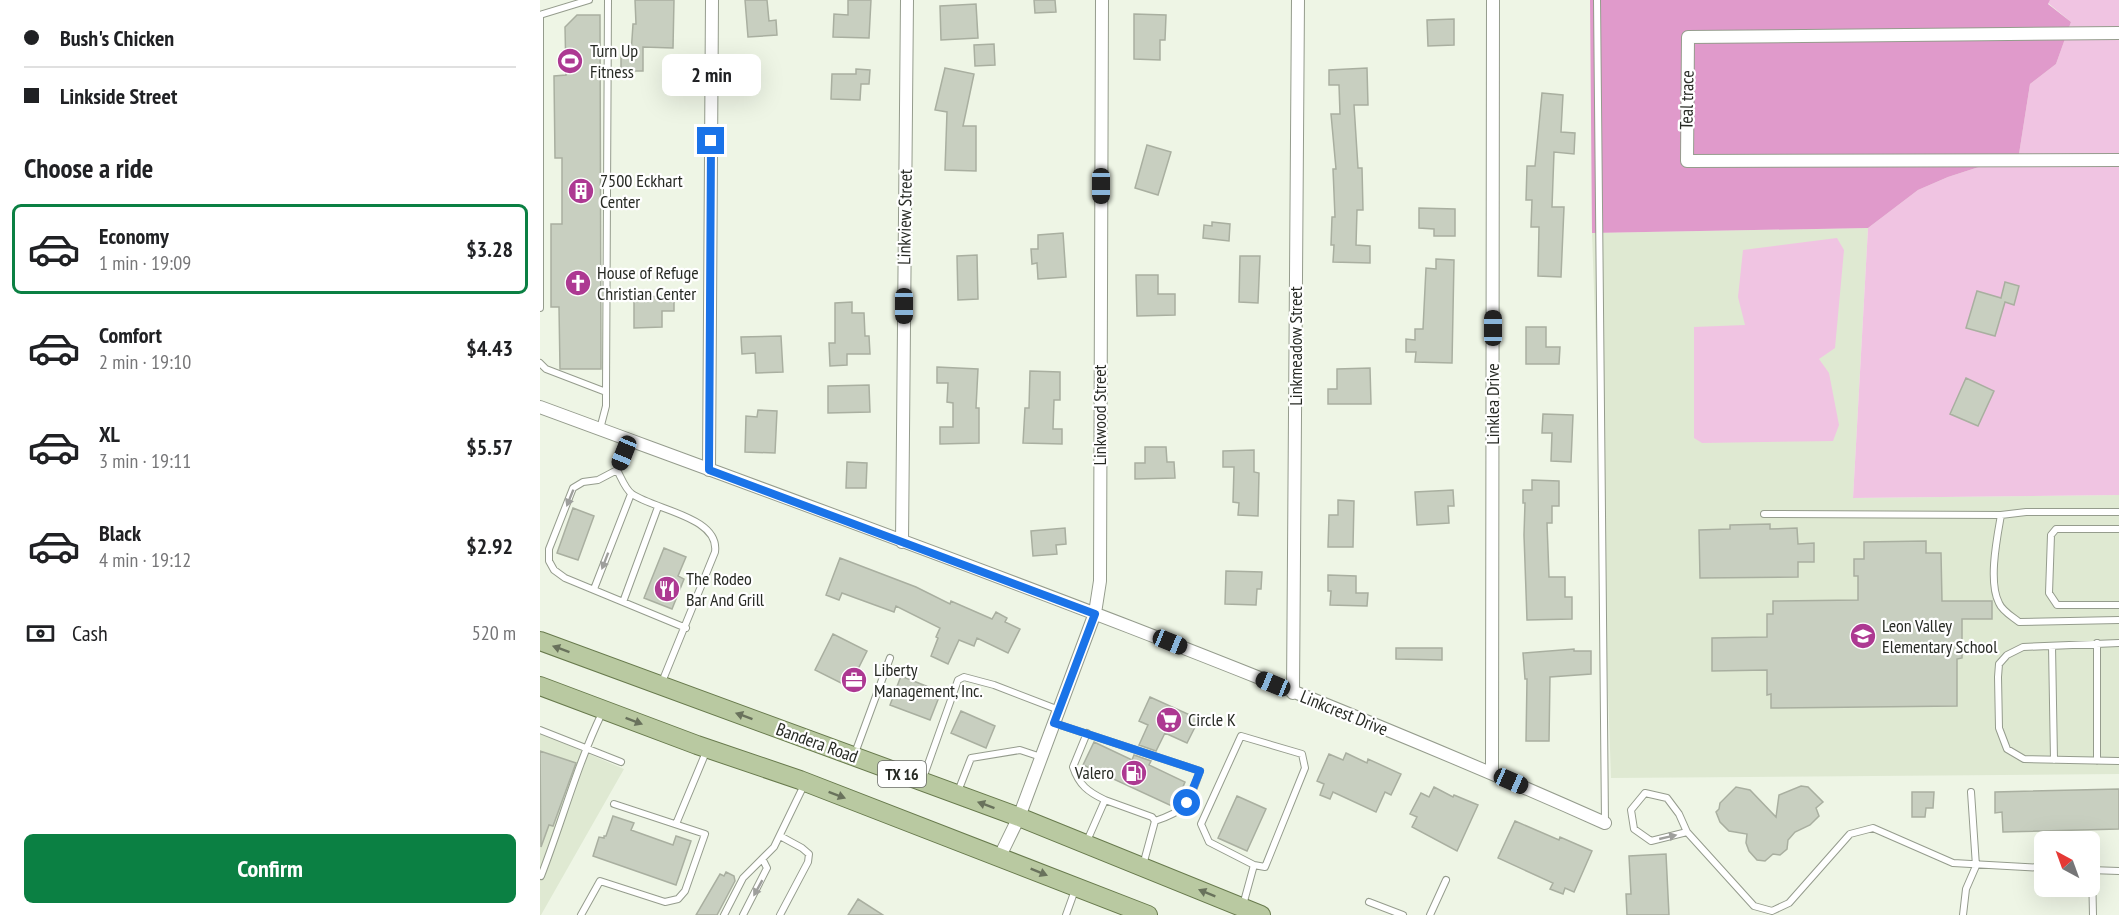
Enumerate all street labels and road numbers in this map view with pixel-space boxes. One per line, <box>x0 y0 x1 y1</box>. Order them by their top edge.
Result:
street label: Teal trace <box>1674 70 1699 130</box>
street label: Linkview Street <box>892 169 917 265</box>
street label: Linkmeadow Street <box>1284 286 1307 406</box>
street label: Linklea Drive <box>1481 363 1504 445</box>
street label: Linkwood Street <box>1088 364 1111 466</box>
street label: Linkcrest Drive <box>1297 685 1391 741</box>
street label: Bandera Road <box>773 717 861 768</box>
road number: TX 16 <box>878 761 926 787</box>

